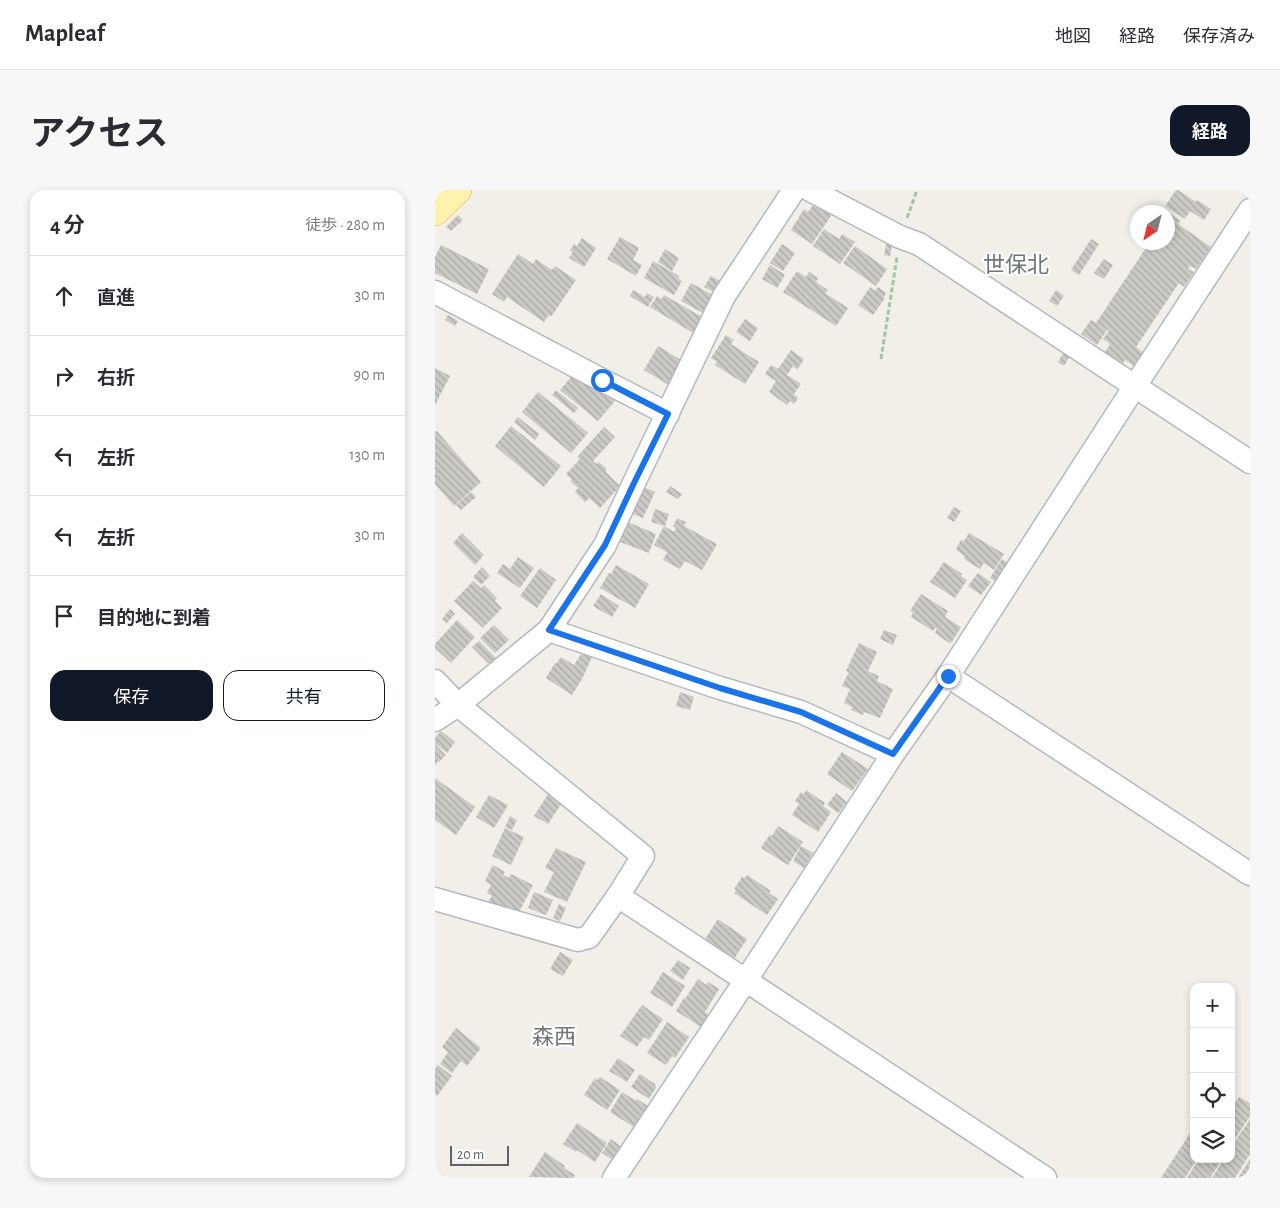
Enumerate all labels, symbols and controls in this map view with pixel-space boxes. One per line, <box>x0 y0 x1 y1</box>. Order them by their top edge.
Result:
text: Mapleaf <box>25 22 105 46</box>
text: 地図 <box>1055 28 1091 46</box>
text: 経路 <box>1119 28 1155 46</box>
text: 保存済み <box>1183 28 1255 46</box>
button: 経路 <box>1170 105 1250 156</box>
text: アクセス <box>30 117 168 152</box>
north arrow <box>1130 205 1175 250</box>
text: 4 分 <box>50 215 85 236</box>
text: 徒歩 · 280 m <box>305 217 385 233</box>
district label: 世保北 <box>983 253 1049 276</box>
icon: ahead <box>50 282 78 310</box>
text: 30 m <box>355 287 385 303</box>
text: 直進 <box>97 289 135 308</box>
icon: right <box>50 362 78 390</box>
text: 90 m <box>354 367 385 383</box>
text: 右折 <box>97 369 135 388</box>
route start <box>591 369 614 392</box>
icon: left <box>50 442 78 470</box>
text: 130 m <box>349 447 385 463</box>
text: 左折 <box>97 449 135 468</box>
icon: left <box>50 522 78 550</box>
text: 30 m <box>355 527 385 543</box>
text: 左折 <box>97 529 135 548</box>
icon: arrive <box>50 602 78 630</box>
text: 目的地に到着 <box>97 609 211 628</box>
route end <box>937 665 960 688</box>
button: 保存 <box>50 670 213 721</box>
button: 共有 <box>223 670 385 721</box>
map controls <box>1190 983 1235 1163</box>
button: + <box>1190 983 1235 1028</box>
district label: 森西 <box>532 1025 576 1048</box>
button: − <box>1190 1028 1235 1073</box>
button: locate <box>1190 1073 1235 1118</box>
button: layers <box>1190 1118 1235 1163</box>
scale bar <box>450 1143 509 1166</box>
text: 20 m <box>457 1148 484 1162</box>

